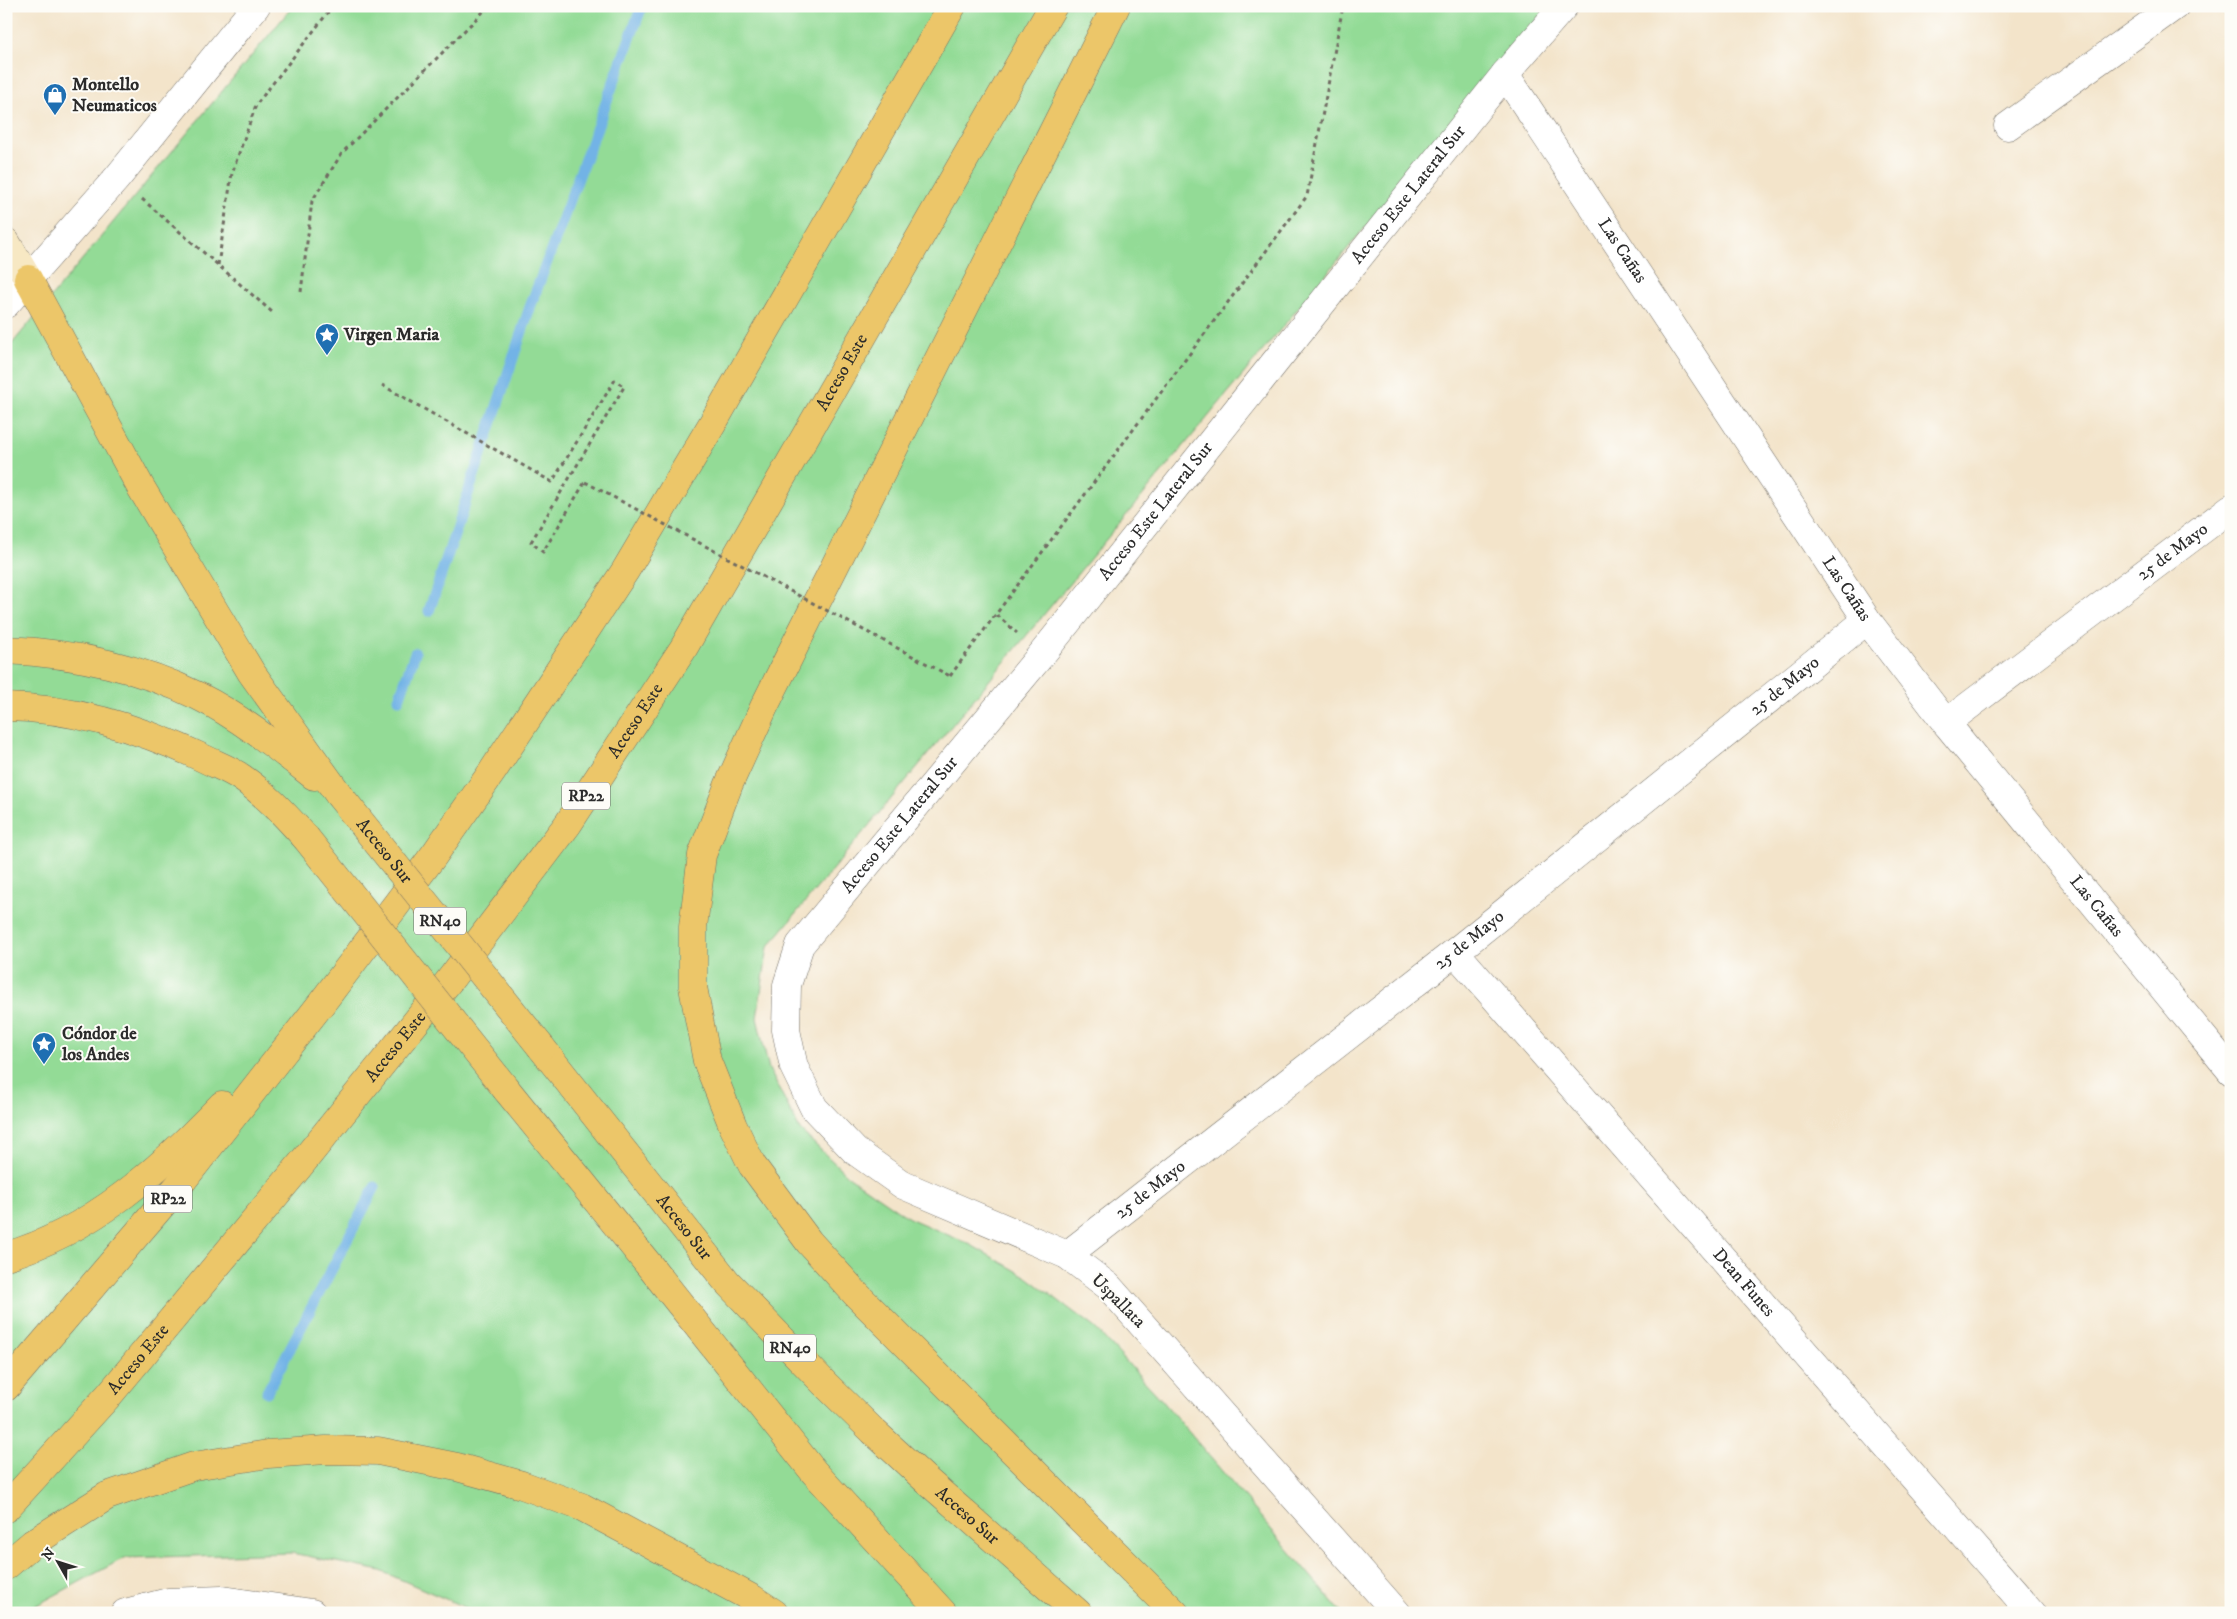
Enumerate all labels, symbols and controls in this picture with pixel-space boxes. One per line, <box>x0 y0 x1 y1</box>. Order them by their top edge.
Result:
place label: Montello Neumaticos <box>72 74 157 117</box>
shop icon: Montello Neumaticos <box>42 82 68 116</box>
street label: Acceso Este Lateral Sur <box>1347 121 1471 269</box>
street label: Las Cañas <box>1593 214 1652 287</box>
place icon: Virgen Maria <box>314 322 340 356</box>
place label: Virgen Maria <box>343 324 440 346</box>
street label: Acceso Este <box>811 330 873 415</box>
street label: Acceso Este Lateral Sur <box>1094 437 1218 585</box>
street label: 25 de Mayo <box>2133 518 2213 586</box>
street label: Las Cañas <box>1817 552 1876 626</box>
street label: 25 de Mayo <box>1746 651 1824 721</box>
street label: Acceso Este <box>603 679 668 762</box>
street label: Acceso Este Lateral Sur <box>837 752 963 898</box>
road number: RP22 <box>562 782 610 809</box>
street label: Acceso Sur <box>351 814 417 889</box>
street label: Las Cañas <box>2065 871 2128 942</box>
street label: 25 de Mayo <box>1430 905 1509 975</box>
road number: RN40 <box>414 908 466 934</box>
street label: Acceso Este <box>361 1007 431 1087</box>
place label: Cóndor de los Andes <box>61 1023 137 1066</box>
place icon: Cóndor de los Andes <box>31 1031 57 1065</box>
street label: 25 de Mayo <box>1111 1155 1190 1224</box>
road number: RP22 <box>144 1186 192 1212</box>
street label: Acceso Sur <box>651 1190 717 1265</box>
street label: Dean Funes <box>1708 1244 1780 1322</box>
street label: Uspallata <box>1086 1269 1150 1333</box>
street label: Acceso Este <box>103 1320 174 1399</box>
road number: RN40 <box>764 1335 816 1362</box>
street label: Acceso Sur <box>930 1482 1004 1550</box>
north arrow <box>32 1536 82 1586</box>
text: N <box>38 1544 60 1565</box>

